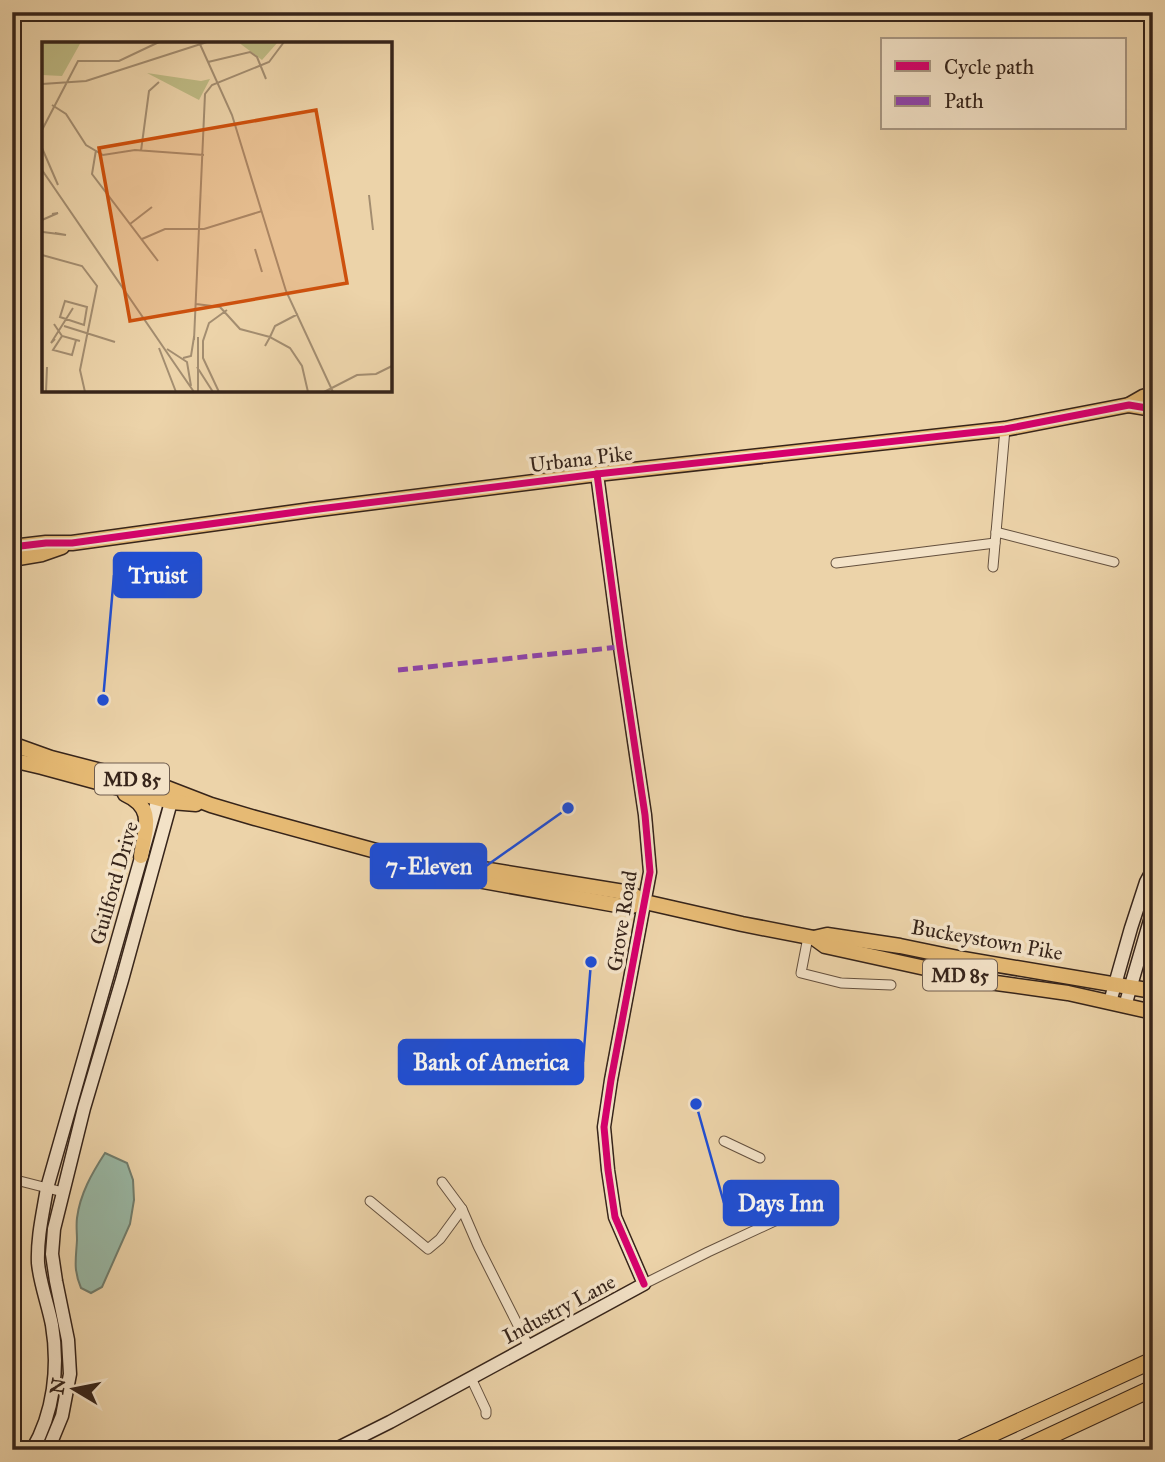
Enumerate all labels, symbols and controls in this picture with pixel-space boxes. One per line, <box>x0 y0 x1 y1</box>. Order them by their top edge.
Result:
legend <box>881 38 1126 130</box>
inset map <box>42 42 392 392</box>
text: Cycle path <box>944 54 1035 80</box>
text: Path <box>944 88 984 114</box>
street label: Urbana Pike <box>528 440 634 478</box>
callout: Truist <box>114 553 201 597</box>
text: Truist <box>127 561 188 589</box>
road number: MD 85 <box>95 764 169 794</box>
street label: Guilford Drive <box>84 818 144 948</box>
callout: 7-Eleven <box>371 844 486 888</box>
text: 7-Eleven <box>386 852 473 880</box>
street label: Grove Road <box>601 868 643 973</box>
street label: Buckeystown Pike <box>909 914 1065 966</box>
road number: MD 85 <box>923 959 997 990</box>
callout: Bank of America <box>399 1040 583 1084</box>
text: Bank of America <box>413 1048 570 1076</box>
callout: Days Inn <box>724 1181 838 1225</box>
text: Days Inn <box>738 1189 825 1218</box>
street label: Industry Lane <box>498 1268 620 1350</box>
north arrow <box>38 1354 108 1424</box>
text: N <box>45 1376 70 1396</box>

